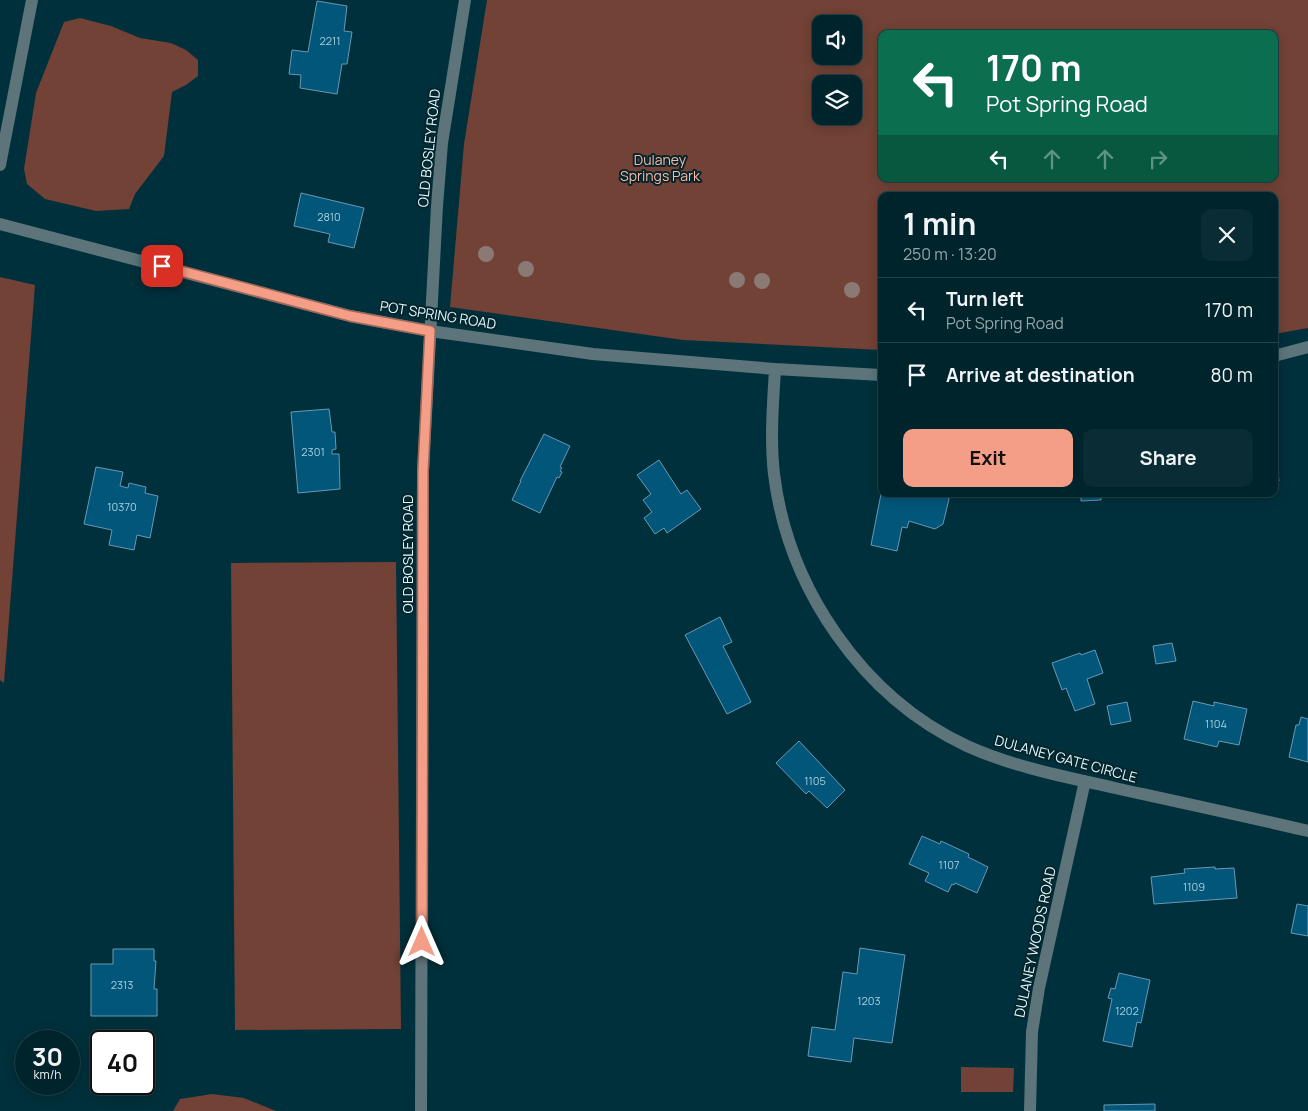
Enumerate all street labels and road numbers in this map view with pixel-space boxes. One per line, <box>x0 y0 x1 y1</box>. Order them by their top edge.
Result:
street label: OLD BOSLEY ROAD <box>413 88 444 208</box>
street label: POT SPRING ROAD <box>379 296 498 333</box>
street label: OLD BOSLEY ROAD <box>398 495 417 613</box>
street label: DULANEY GATE CIRCLE <box>993 730 1139 787</box>
street label: DULANEY WOODS ROAD <box>1009 865 1060 1019</box>

